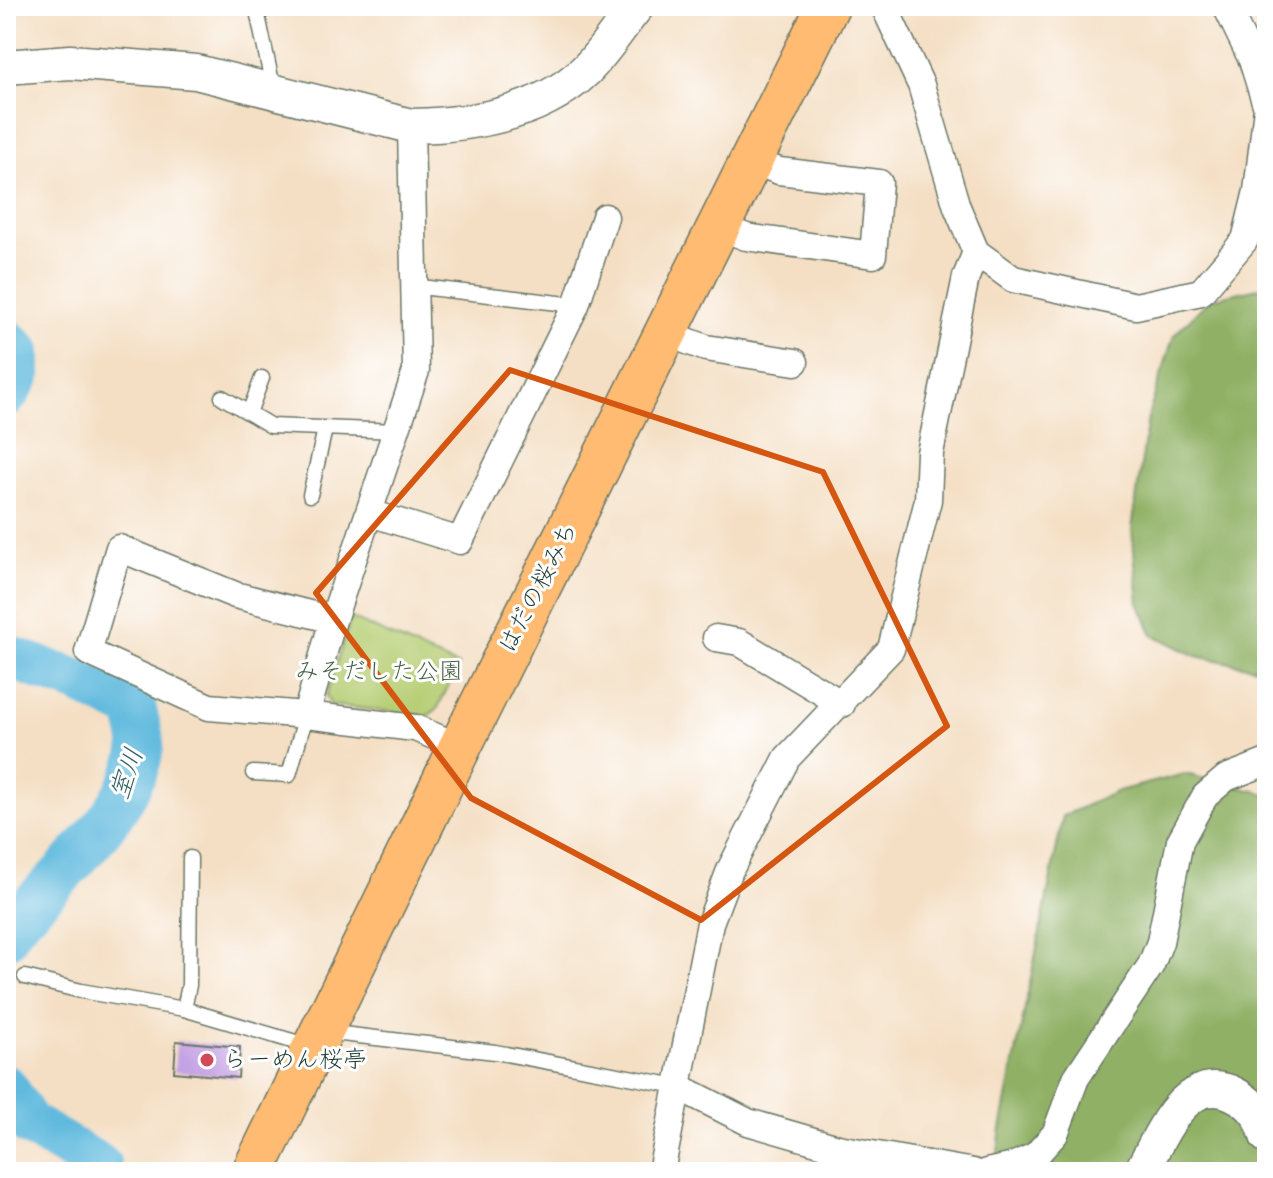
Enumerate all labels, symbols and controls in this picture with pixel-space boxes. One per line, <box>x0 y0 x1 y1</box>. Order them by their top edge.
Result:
street label: はだの桜みち <box>489 515 589 661</box>
park label: みそだした公園 <box>295 653 463 692</box>
water label: 室川 <box>100 743 156 805</box>
place label: らーめん桜亭 <box>223 1041 367 1080</box>
marker: らーめん桜亭 <box>198 1051 216 1069</box>

